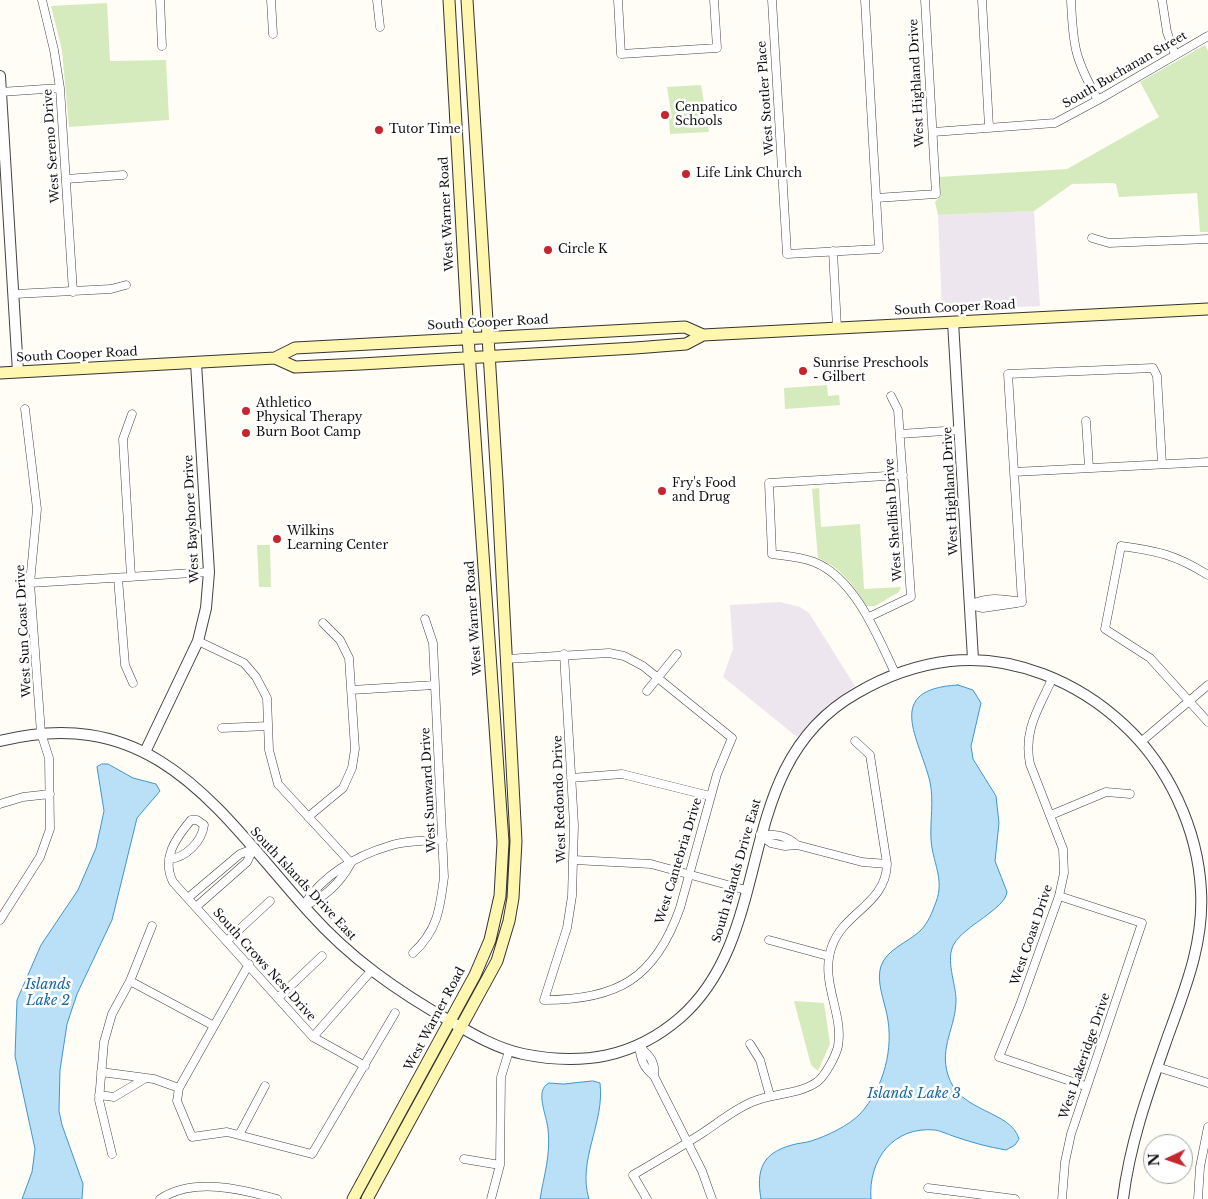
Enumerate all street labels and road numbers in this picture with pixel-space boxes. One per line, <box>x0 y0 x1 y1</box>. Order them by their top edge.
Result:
street label: West Highland Drive <box>906 18 928 148</box>
street label: South Buchanan Street <box>1060 28 1190 112</box>
street label: West Stottler Place <box>755 40 777 156</box>
street label: West Sereno Drive <box>41 88 63 204</box>
street label: West Warner Road <box>437 156 457 272</box>
street label: South Cooper Road <box>894 298 1016 318</box>
street label: South Cooper Road <box>427 313 549 333</box>
street label: South Cooper Road <box>16 345 138 365</box>
street label: West Highland Drive <box>940 426 962 556</box>
street label: West Bayshore Drive <box>181 455 203 583</box>
street label: West Shellfish Drive <box>883 458 905 582</box>
street label: West Warner Road <box>463 560 485 676</box>
street label: West Sun Coast Drive <box>13 564 35 698</box>
street label: West Sunward Drive <box>419 727 439 853</box>
street label: West Redondo Drive <box>551 735 569 863</box>
street label: West Cantebria Drive <box>653 796 705 926</box>
street label: South Islands Drive East <box>710 797 764 945</box>
street label: South Islands Drive East <box>247 825 359 943</box>
street label: West Coast Drive <box>1008 883 1056 987</box>
street label: South Crows Nest Drive <box>210 906 318 1024</box>
street label: West Warner Road <box>402 965 468 1073</box>
street label: West Lakeridge Drive <box>1057 991 1113 1121</box>

